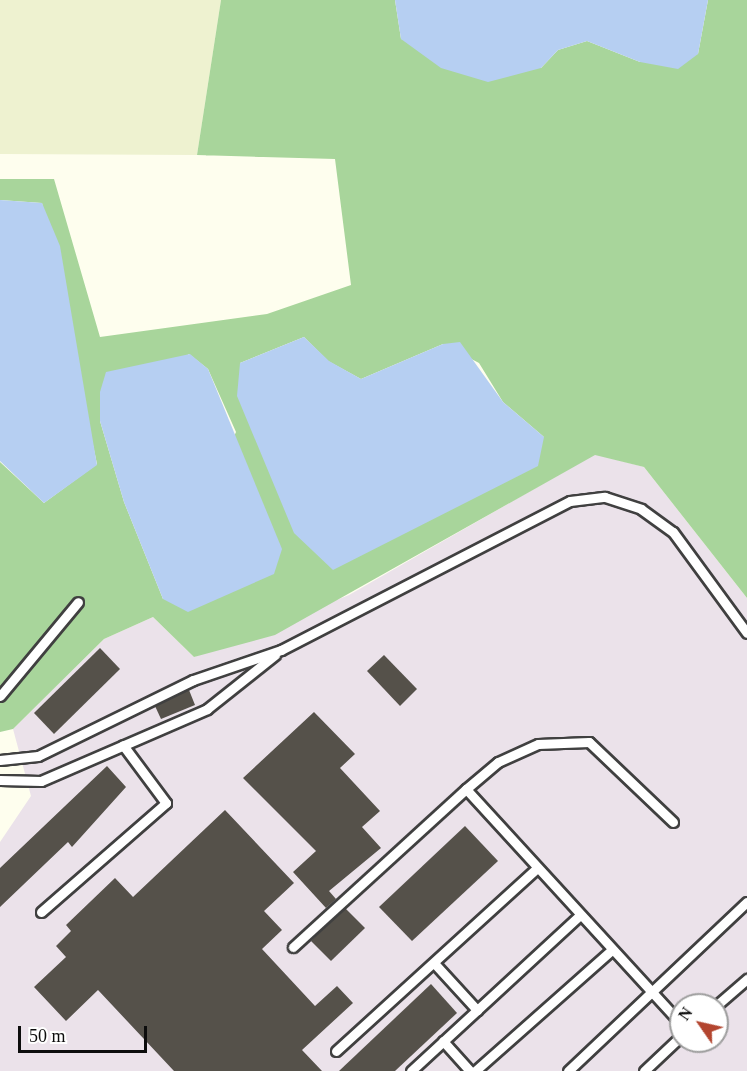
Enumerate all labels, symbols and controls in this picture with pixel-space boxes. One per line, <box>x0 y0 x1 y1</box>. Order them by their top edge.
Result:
north arrow <box>669 993 729 1053</box>
text: N <box>675 1004 696 1023</box>
scale bar <box>21 1014 150 1052</box>
text: 50 m <box>29 1026 66 1046</box>

